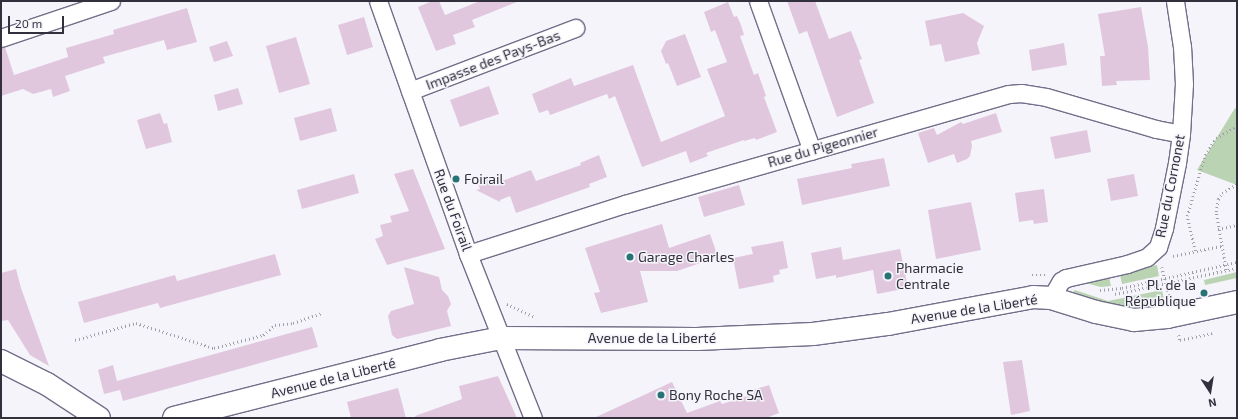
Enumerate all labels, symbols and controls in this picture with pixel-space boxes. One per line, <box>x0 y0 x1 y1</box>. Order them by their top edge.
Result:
scale bar <box>10 8 66 34</box>
text: 20 m <box>15 16 42 30</box>
street label: Impasse des Pays-Bas <box>423 27 563 93</box>
street label: Rue du Pigeonnier <box>766 123 880 171</box>
street label: Rue du Cornonet <box>1152 133 1188 239</box>
street label: Rue du Foirail <box>430 167 476 253</box>
place label: Foirail <box>464 171 504 187</box>
marker: Foirail <box>451 174 461 184</box>
place label: Garage Charles <box>638 249 734 265</box>
marker: Garage Charles <box>625 252 635 262</box>
place label: Pharmacie Centrale <box>896 260 963 292</box>
marker: Pharmacie Centrale <box>883 271 893 281</box>
place label: Pl. de la République <box>1125 277 1196 310</box>
marker: Pl. de la République <box>1199 288 1209 298</box>
street label: Avenue de la Liberté <box>909 291 1039 327</box>
street label: Avenue de la Liberté <box>588 330 716 346</box>
street label: Avenue de la Liberté <box>269 354 397 402</box>
north arrow <box>1190 371 1230 411</box>
place label: Bony Roche SA <box>669 387 763 403</box>
marker: Bony Roche SA <box>656 390 666 400</box>
text: N <box>1207 396 1218 410</box>

